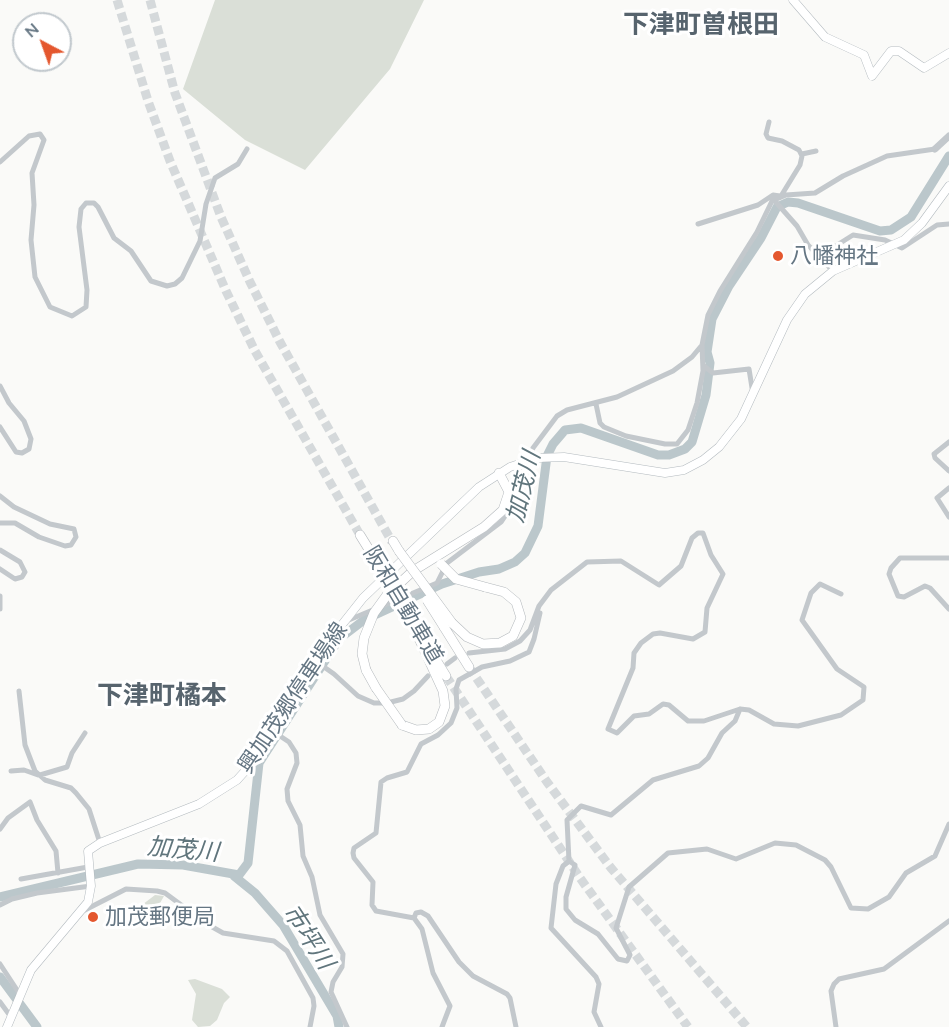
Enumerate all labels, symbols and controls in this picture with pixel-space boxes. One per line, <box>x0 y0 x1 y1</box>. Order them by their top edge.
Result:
district label: 下津町曽根田 <box>623 9 779 41</box>
north arrow <box>12 12 72 72</box>
text: N <box>20 18 43 41</box>
place label: 八幡神社 <box>790 243 878 269</box>
marker: 八幡神社 <box>771 249 785 263</box>
water label: 加茂川 <box>501 449 547 525</box>
street label: 阪和自動車道 <box>358 542 448 668</box>
street label: 興加茂郷停車場線 <box>233 618 353 778</box>
district label: 下津町橘本 <box>97 680 227 712</box>
water label: 加茂川 <box>146 833 220 867</box>
water label: 市坪川 <box>276 899 340 975</box>
place label: 加茂郵便局 <box>105 904 215 930</box>
marker: 加茂郵便局 <box>86 910 100 924</box>

